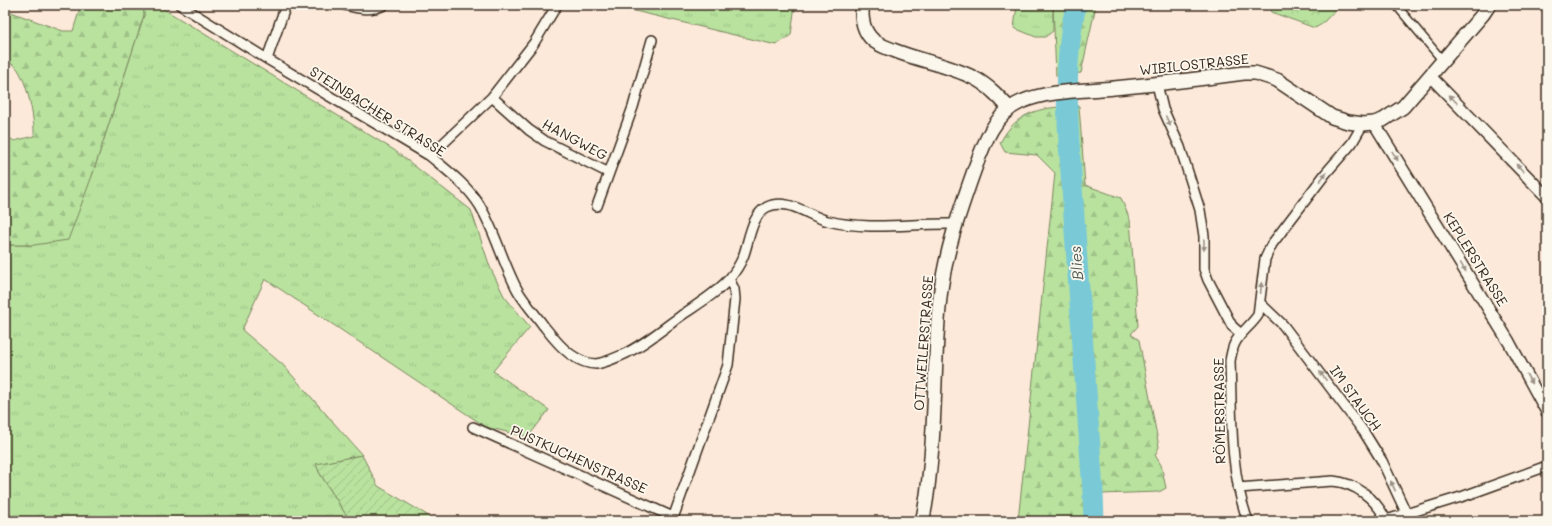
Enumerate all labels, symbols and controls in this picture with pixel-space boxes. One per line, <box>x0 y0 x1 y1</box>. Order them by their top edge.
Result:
street label: WIBILOSTRASSE <box>1138 49 1250 79</box>
street label: STEINBACHER STRASSE <box>306 61 450 161</box>
one-way arrow <box>1448 94 1457 104</box>
street label: HANGWEG <box>539 114 611 164</box>
one-way arrow <box>1165 116 1171 127</box>
one-way arrow <box>1391 150 1398 162</box>
one-way arrow <box>1515 163 1525 173</box>
one-way arrow <box>1318 171 1327 182</box>
street label: KEPLERSTRASSE <box>1439 208 1513 310</box>
one-way arrow <box>1201 239 1207 252</box>
water label: Blies <box>1065 245 1087 281</box>
one-way arrow <box>1459 262 1467 272</box>
street label: OTTWEILERSTRASSE <box>909 275 937 411</box>
one-way arrow <box>1257 282 1264 294</box>
street label: RÖMERSTRASSE <box>1209 358 1229 464</box>
street label: IM STAUCH <box>1326 361 1386 435</box>
one-way arrow <box>1319 371 1328 382</box>
one-way arrow <box>1526 373 1533 384</box>
street label: PUSTKUCHENSTRASSE <box>508 420 650 498</box>
one-way arrow <box>1390 480 1396 491</box>

